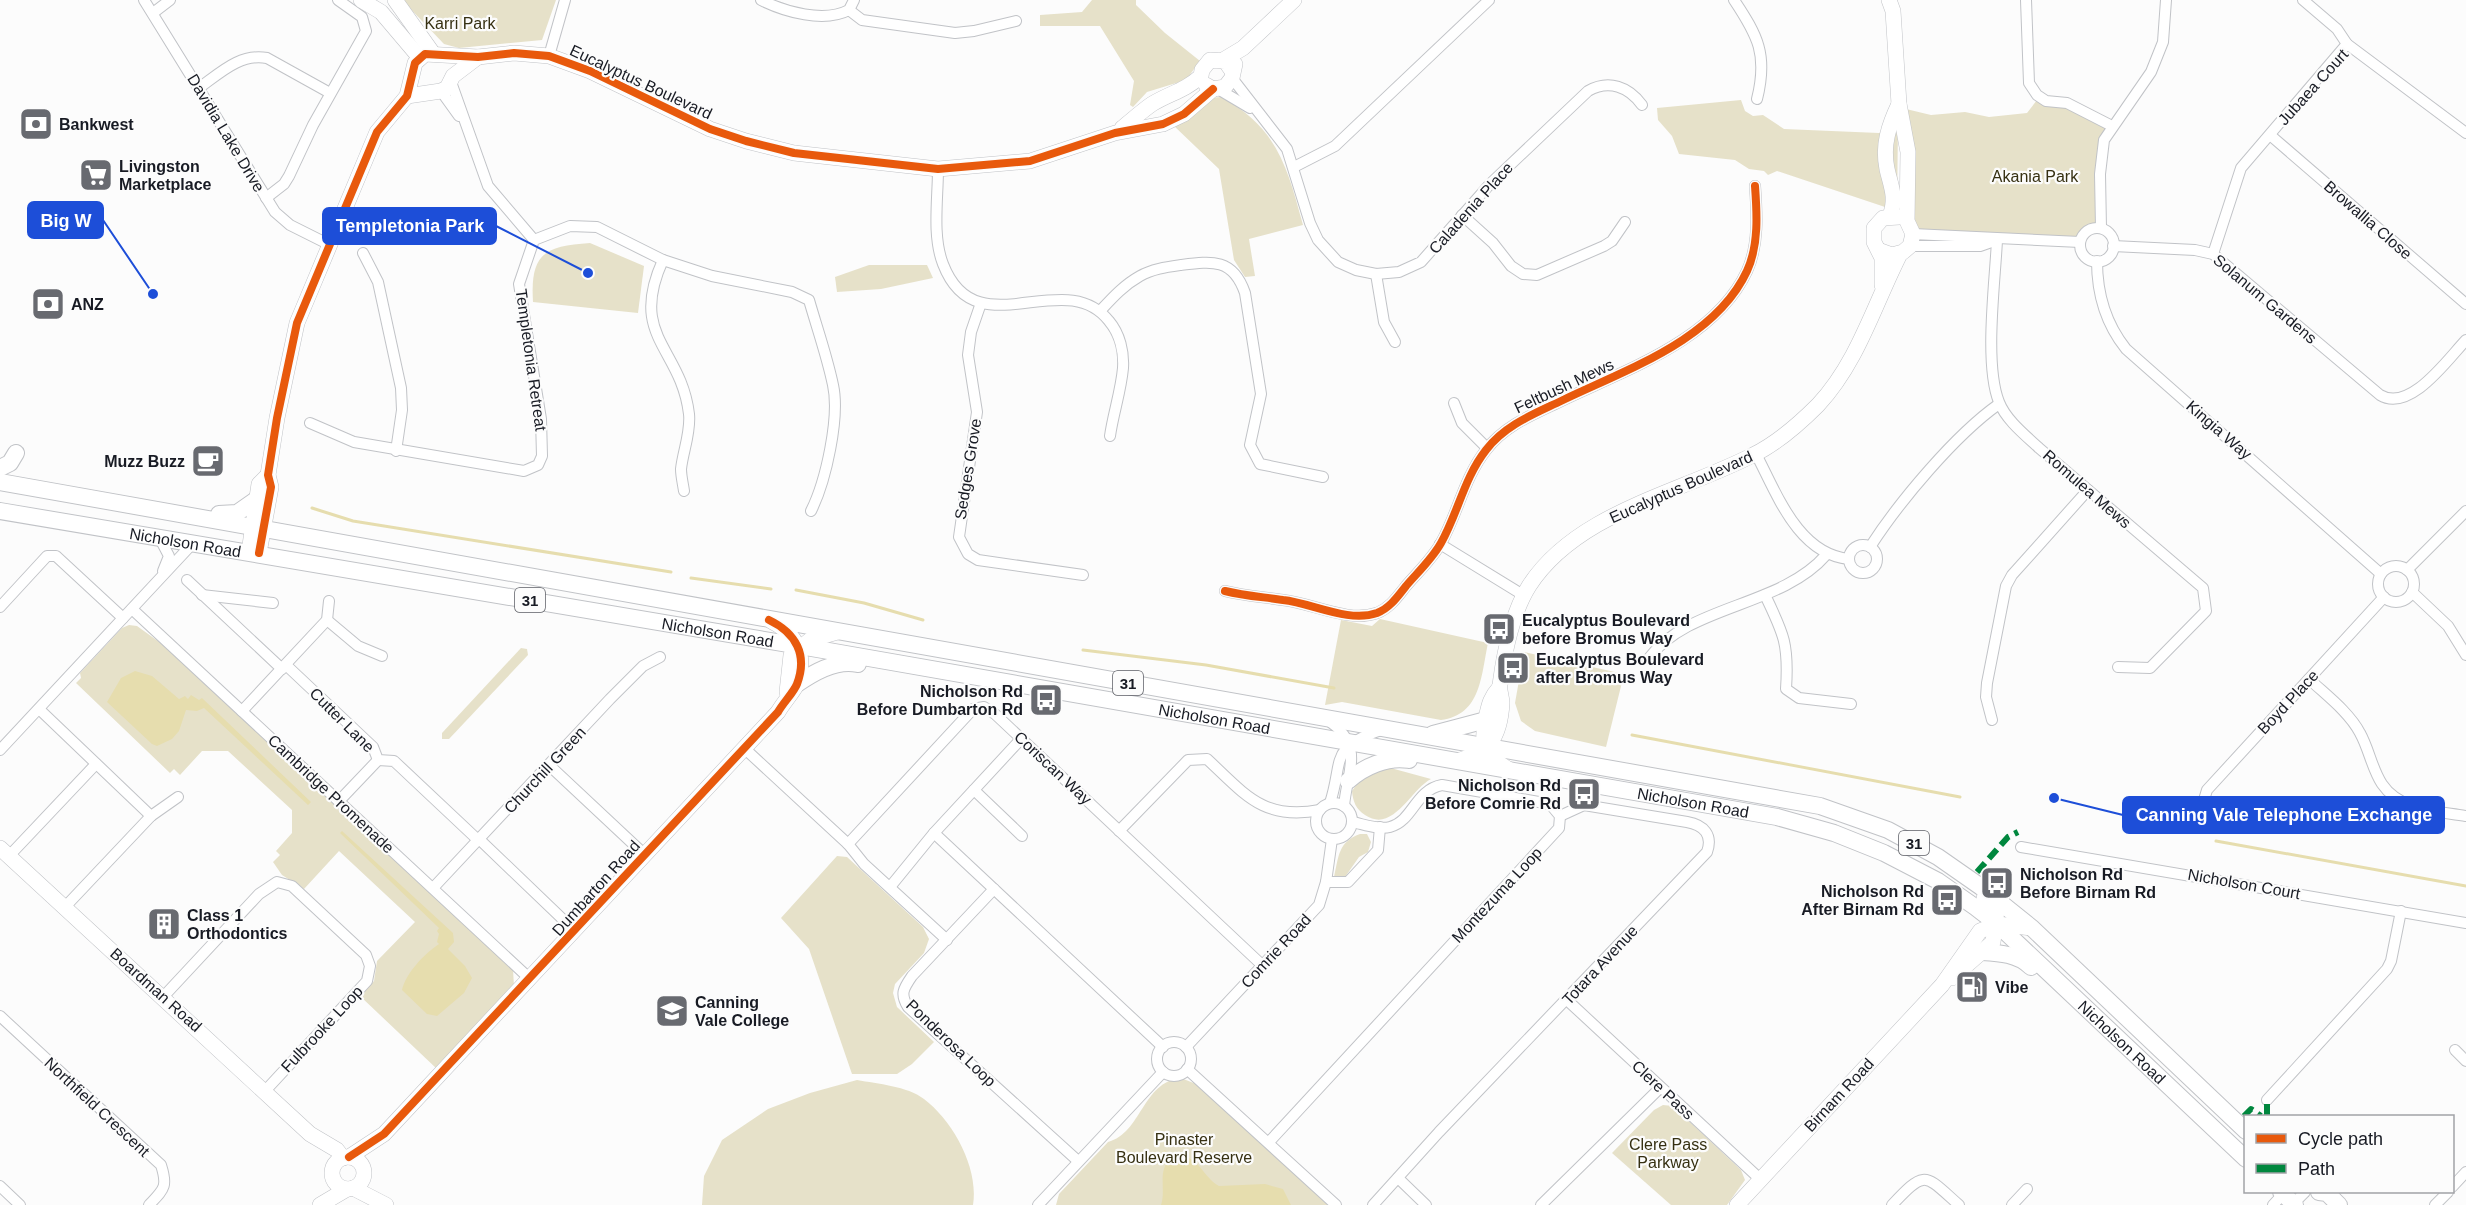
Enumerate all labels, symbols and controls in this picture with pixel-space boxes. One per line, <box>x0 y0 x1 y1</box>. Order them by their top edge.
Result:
park label: Karri Park <box>424 15 497 32</box>
street label: Eucalyptus Boulevard <box>567 42 715 122</box>
street label: Jubaea Court <box>2275 45 2352 128</box>
street label: Davidia Lake Drive <box>184 71 268 195</box>
bank icon: Bankwest <box>18 106 54 142</box>
place label: Bankwest <box>59 116 134 133</box>
supermarket icon: Livingston Marketplace <box>78 157 114 193</box>
place label: Livingston Marketplace <box>119 158 212 193</box>
street label: Caladenia Place <box>1426 159 1516 257</box>
park label: Akania Park <box>1992 168 2079 185</box>
street label: Browallia Close <box>2321 177 2415 263</box>
callout: Big W <box>28 202 103 238</box>
callout: Templetonia Park <box>323 208 496 244</box>
text: Big W <box>41 211 92 231</box>
text: Templetonia Park <box>336 216 485 236</box>
street label: Solanum Gardens <box>2210 251 2320 347</box>
bank icon: ANZ <box>30 286 66 322</box>
street label: Templetonia Retreat <box>513 288 549 433</box>
place label: ANZ <box>71 296 104 313</box>
street label: Feltbush Mews <box>1512 356 1616 416</box>
street label: Kingia Way <box>2183 397 2255 463</box>
street label: Sedges Grove <box>952 417 984 521</box>
cafe icon: Muzz Buzz <box>190 443 226 479</box>
street label: Romulea Mews <box>2040 446 2134 532</box>
street label: Eucalyptus Boulevard <box>1607 448 1755 526</box>
place label: Muzz Buzz <box>104 453 185 470</box>
street label: Nicholson Road <box>128 524 243 560</box>
road number: 31 <box>515 588 545 612</box>
bus stop icon: Eucalyptus Boulevard before Bromus Way <box>1481 611 1517 647</box>
place label: Eucalyptus Boulevard before Bromus Way <box>1522 612 1690 647</box>
street label: Nicholson Road <box>661 614 775 650</box>
bus stop icon: Eucalyptus Boulevard after Bromus Way <box>1495 650 1531 686</box>
place label: Eucalyptus Boulevard after Bromus Way <box>1536 651 1704 686</box>
street label: Boyd Place <box>2254 667 2322 737</box>
road number: 31 <box>1113 671 1143 695</box>
bus stop icon: Nicholson Rd Before Dumbarton Rd <box>1028 682 1064 718</box>
place label: Nicholson Rd Before Dumbarton Rd <box>857 683 1023 718</box>
street label: Cutter Lane <box>306 684 378 756</box>
street label: Nicholson Road <box>1157 700 1272 737</box>
street label: Churchill Green <box>501 724 589 816</box>
street label: Coriscan Way <box>1011 728 1095 808</box>
street label: Cambridge Promenade <box>265 731 397 857</box>
bus stop icon: Nicholson Rd Before Comrie Rd <box>1566 776 1602 812</box>
place label: Nicholson Rd Before Comrie Rd <box>1425 777 1561 812</box>
street label: Nicholson Road <box>1636 784 1750 820</box>
callout: Canning Vale Telephone Exchange <box>2123 797 2444 833</box>
text: Canning Vale Telephone Exchange <box>2136 805 2432 825</box>
road number: 31 <box>1899 831 1929 855</box>
street label: Dumbarton Road <box>549 837 643 939</box>
street label: Montezuma Loop <box>1449 844 1545 946</box>
bus stop icon: Nicholson Rd Before Birnam Rd <box>1979 865 2015 901</box>
place label: Nicholson Rd Before Birnam Rd <box>2020 866 2156 901</box>
street label: Nicholson Court <box>2186 866 2302 902</box>
bus stop icon: Nicholson Rd After Birnam Rd <box>1929 882 1965 918</box>
place label: Nicholson Rd After Birnam Rd <box>1801 883 1924 918</box>
building icon: Class 1 Orthodontics <box>146 906 182 942</box>
place label: Class 1 Orthodontics <box>187 907 288 942</box>
street label: Comrie Road <box>1238 911 1314 991</box>
street label: Totara Avenue <box>1559 922 1641 1008</box>
street label: Boardman Road <box>107 945 205 1035</box>
fuel station icon: Vibe <box>1954 969 1990 1005</box>
place label: Vibe <box>1995 979 2029 996</box>
street label: Fulbrooke Loop <box>278 982 366 1075</box>
school or university icon: Canning Vale College <box>654 993 690 1029</box>
place label: Canning Vale College <box>695 994 789 1029</box>
street label: Ponderosa Loop <box>903 996 999 1090</box>
street label: Nicholson Road <box>2075 997 2169 1087</box>
street label: Northfield Crescent <box>41 1054 153 1160</box>
street label: Birnam Road <box>1801 1055 1877 1135</box>
street label: Clere Pass <box>1629 1057 1697 1123</box>
legend <box>2244 1115 2454 1193</box>
text: Cycle path <box>2298 1129 2383 1149</box>
park label: Pinaster Boulevard Reserve <box>1116 1131 1252 1166</box>
park label: Clere Pass Parkway <box>1629 1136 1707 1171</box>
text: Path <box>2298 1159 2335 1179</box>

